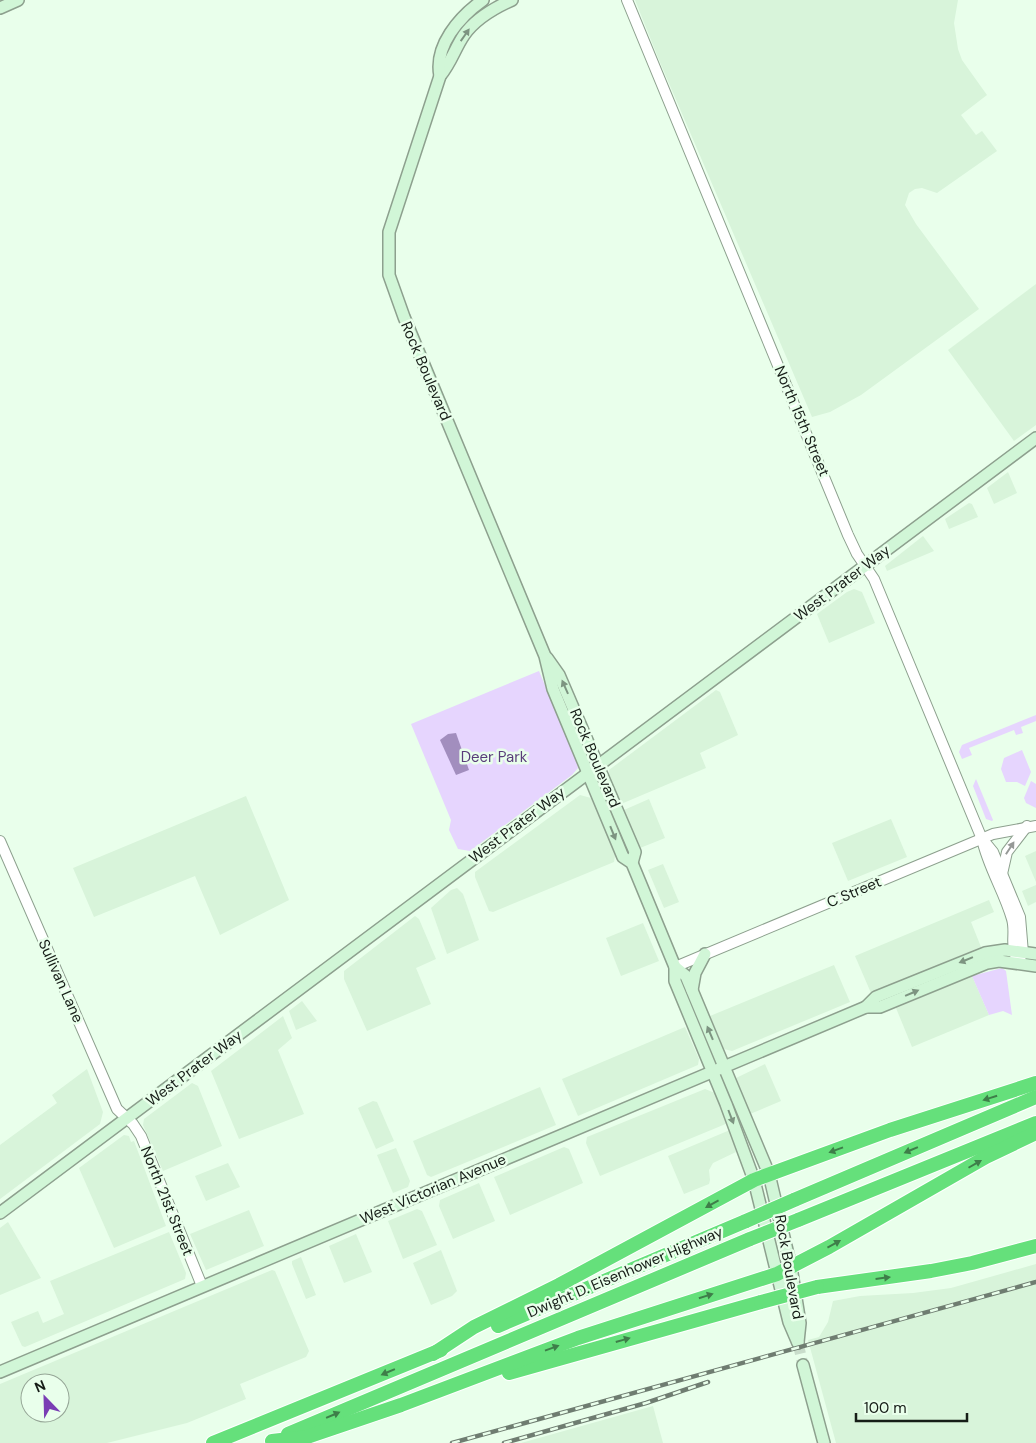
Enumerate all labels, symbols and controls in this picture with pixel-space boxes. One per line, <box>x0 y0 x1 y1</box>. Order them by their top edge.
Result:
one-way arrow <box>460 28 470 42</box>
street label: Rock Boulevard <box>396 318 456 424</box>
street label: North 15th Street <box>770 363 834 479</box>
street label: West Prater Way <box>790 540 895 626</box>
one-way arrow <box>560 680 568 694</box>
street label: Rock Boulevard <box>565 705 625 811</box>
park label: Deer Park <box>461 747 528 767</box>
street label: West Prater Way <box>465 782 570 868</box>
one-way arrow <box>609 826 617 841</box>
one-way arrow <box>1005 841 1015 855</box>
street label: C Street <box>824 872 884 912</box>
street label: Sullivan Lane <box>34 936 88 1026</box>
one-way arrow <box>958 956 973 964</box>
one-way arrow <box>905 989 919 997</box>
street label: West Prater Way <box>142 1025 247 1111</box>
one-way arrow <box>706 1025 714 1040</box>
one-way arrow <box>982 1094 997 1102</box>
one-way arrow <box>727 1110 735 1125</box>
street label: North 21st Street <box>136 1143 198 1259</box>
one-way arrow <box>829 1147 843 1155</box>
one-way arrow <box>904 1147 918 1155</box>
street label: West Victorian Avenue <box>357 1149 509 1229</box>
one-way arrow <box>969 1159 982 1168</box>
one-way arrow <box>704 1200 719 1208</box>
street label: Rock Boulevard <box>770 1213 808 1321</box>
street label: Dwight D. Eisenhower Highway <box>524 1221 726 1322</box>
one-way arrow <box>827 1240 841 1248</box>
one-way arrow <box>875 1274 891 1282</box>
one-way arrow <box>699 1292 714 1300</box>
one-way arrow <box>615 1336 630 1344</box>
one-way arrow <box>545 1344 560 1352</box>
one-way arrow <box>381 1369 395 1377</box>
north arrow <box>20 1373 70 1423</box>
text: N <box>32 1376 48 1396</box>
scale bar <box>856 1390 967 1422</box>
text: 100 m <box>864 1398 907 1418</box>
one-way arrow <box>326 1411 340 1419</box>

